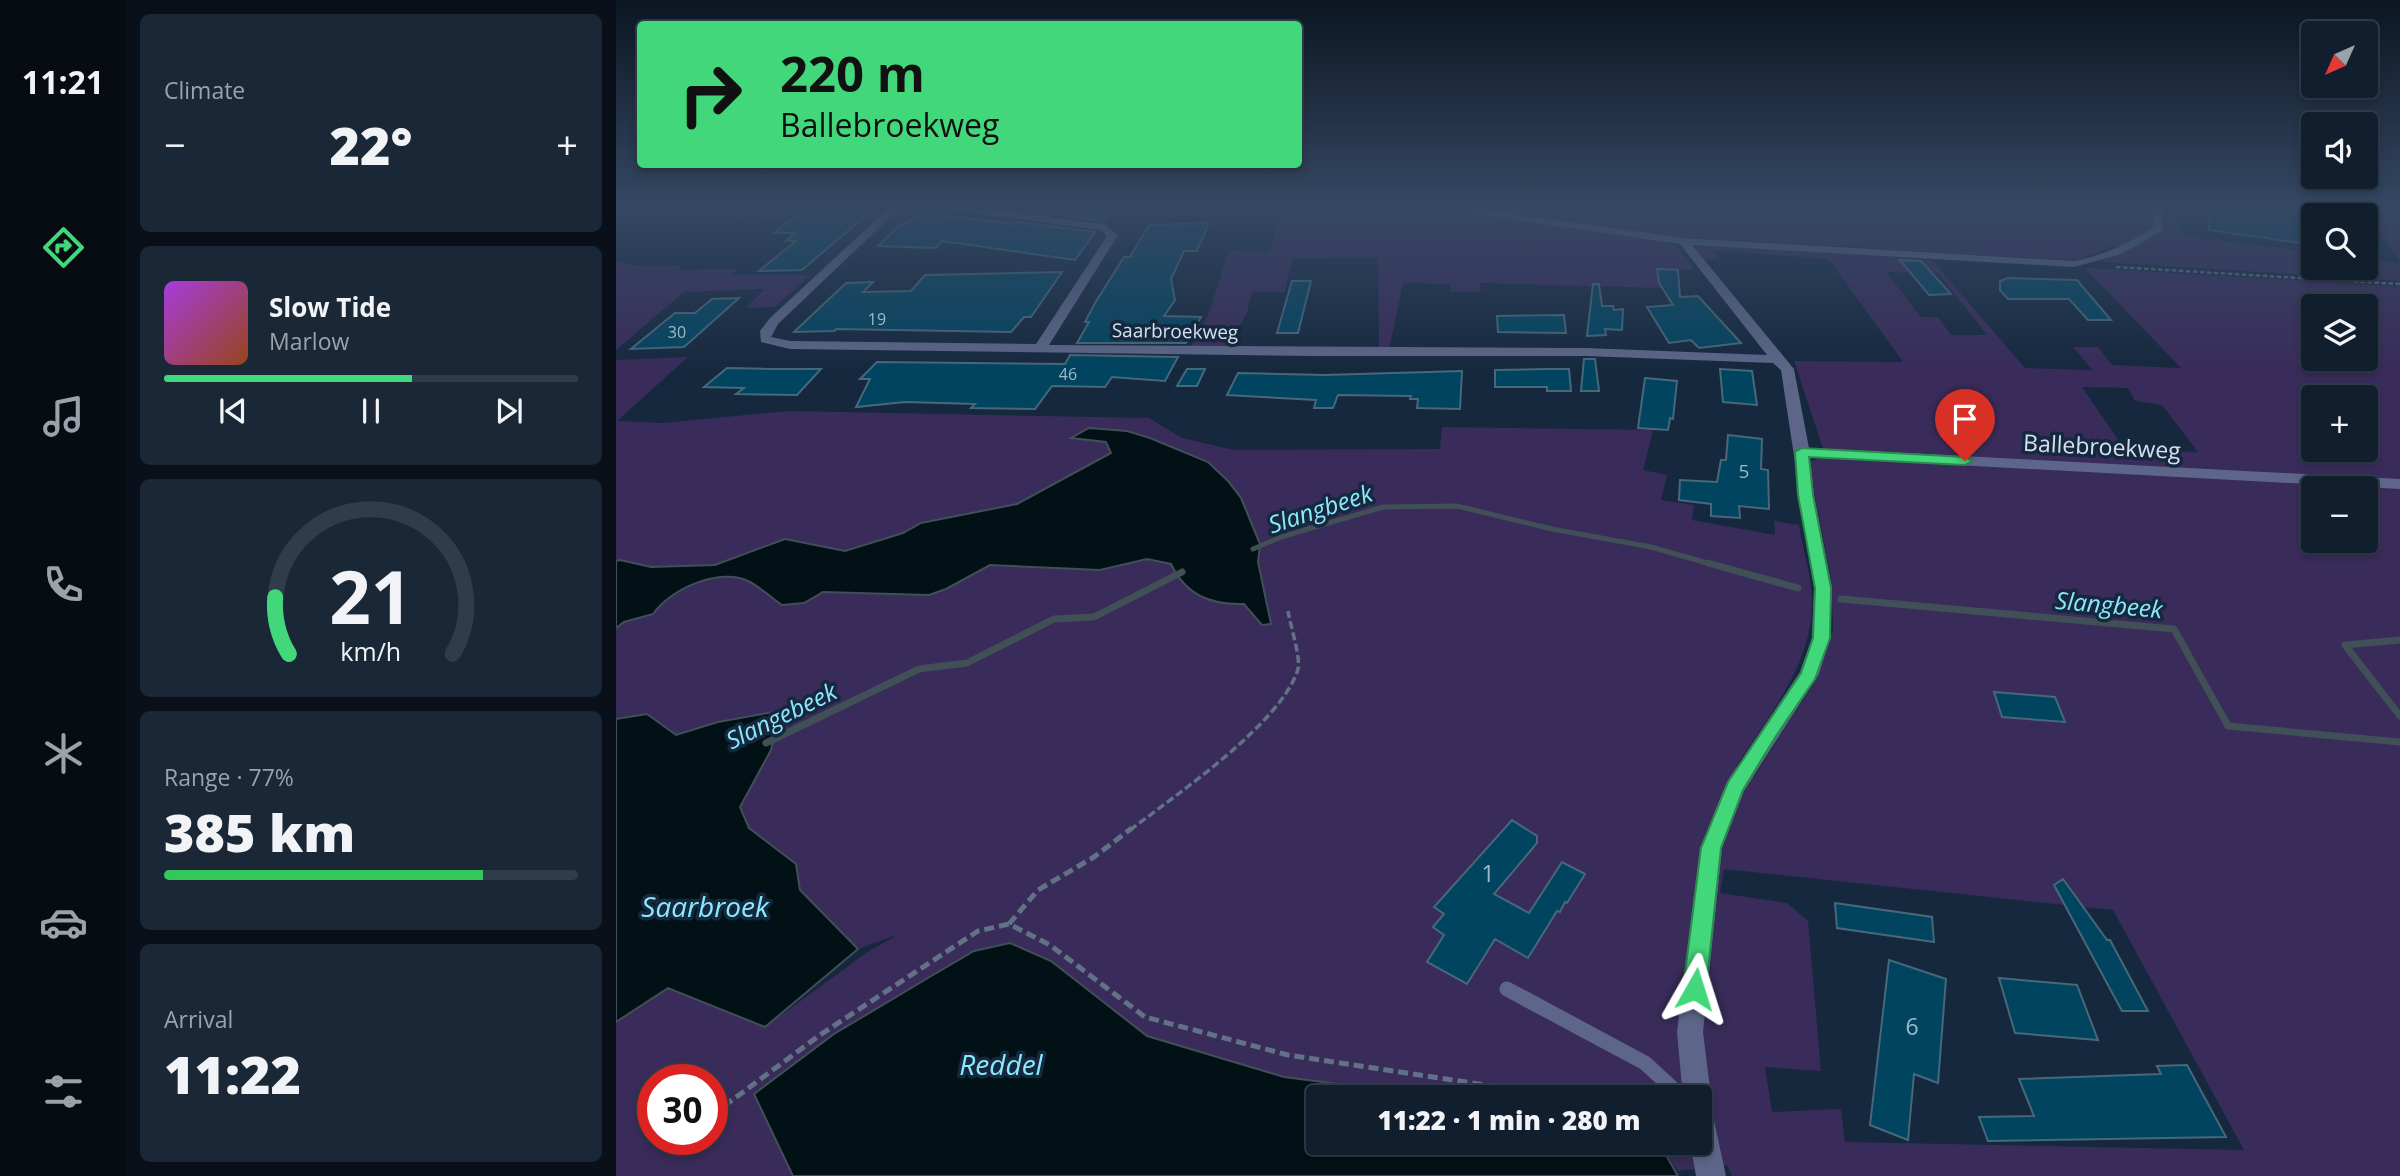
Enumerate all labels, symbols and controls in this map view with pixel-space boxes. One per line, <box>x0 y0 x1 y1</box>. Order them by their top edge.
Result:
north arrow <box>2301 21 2378 98</box>
map controls <box>2301 21 2378 553</box>
text: 220 m <box>780 40 925 106</box>
icon: right <box>665 49 756 140</box>
text: 11:21 <box>22 60 104 103</box>
text: Climate <box>164 74 245 106</box>
text: Ballebroekweg <box>780 103 999 146</box>
text: 22° <box>330 109 412 180</box>
button: sound <box>2301 112 2378 189</box>
text: − <box>164 118 186 170</box>
text: + <box>556 118 578 170</box>
button: search <box>2301 203 2378 280</box>
icon: directions <box>39 223 88 272</box>
text: Slow Tide <box>269 289 391 325</box>
button: layers <box>2301 294 2378 371</box>
house number: 19 <box>868 308 886 330</box>
street label: Saarbroekweg <box>1112 317 1238 345</box>
house number: 30 <box>668 321 686 343</box>
text: Marlow <box>269 325 349 357</box>
house number: 46 <box>1059 363 1077 385</box>
button: + <box>2301 385 2378 462</box>
pin <box>1935 389 1995 461</box>
icon: music <box>39 392 88 441</box>
icon: previous <box>214 392 252 430</box>
icon: pause <box>352 392 390 430</box>
icon: next <box>490 392 528 430</box>
icon: arrive <box>1946 400 1984 438</box>
street label: Ballebroekweg <box>2022 426 2182 466</box>
house number: 5 <box>1739 458 1749 484</box>
water label: Slangbeek <box>1264 475 1377 540</box>
button: − <box>2301 476 2378 553</box>
text: 21 <box>329 546 413 645</box>
icon: phone <box>39 560 88 609</box>
water label: Slangbeek <box>2054 583 2165 625</box>
text: km/h <box>341 634 401 668</box>
water label: Slangebeek <box>720 673 843 756</box>
icon: climate <box>39 729 88 778</box>
text: Range · 77% <box>164 761 294 793</box>
text: 385 km <box>164 796 355 867</box>
house number: 1 <box>1481 857 1495 889</box>
water label: Saarbroek <box>641 887 770 925</box>
icon: car <box>39 898 88 947</box>
position arrow <box>1658 952 1732 1026</box>
text: Arrival <box>164 1003 233 1035</box>
house number: 6 <box>1905 1010 1919 1042</box>
text: 11:22 <box>164 1038 301 1109</box>
water label: Reddel <box>959 1045 1044 1083</box>
speed limit sign: 30 <box>637 1064 728 1155</box>
icon: filters <box>39 1067 88 1116</box>
text: 11:22 · 1 min · 280 m <box>1378 1102 1640 1138</box>

